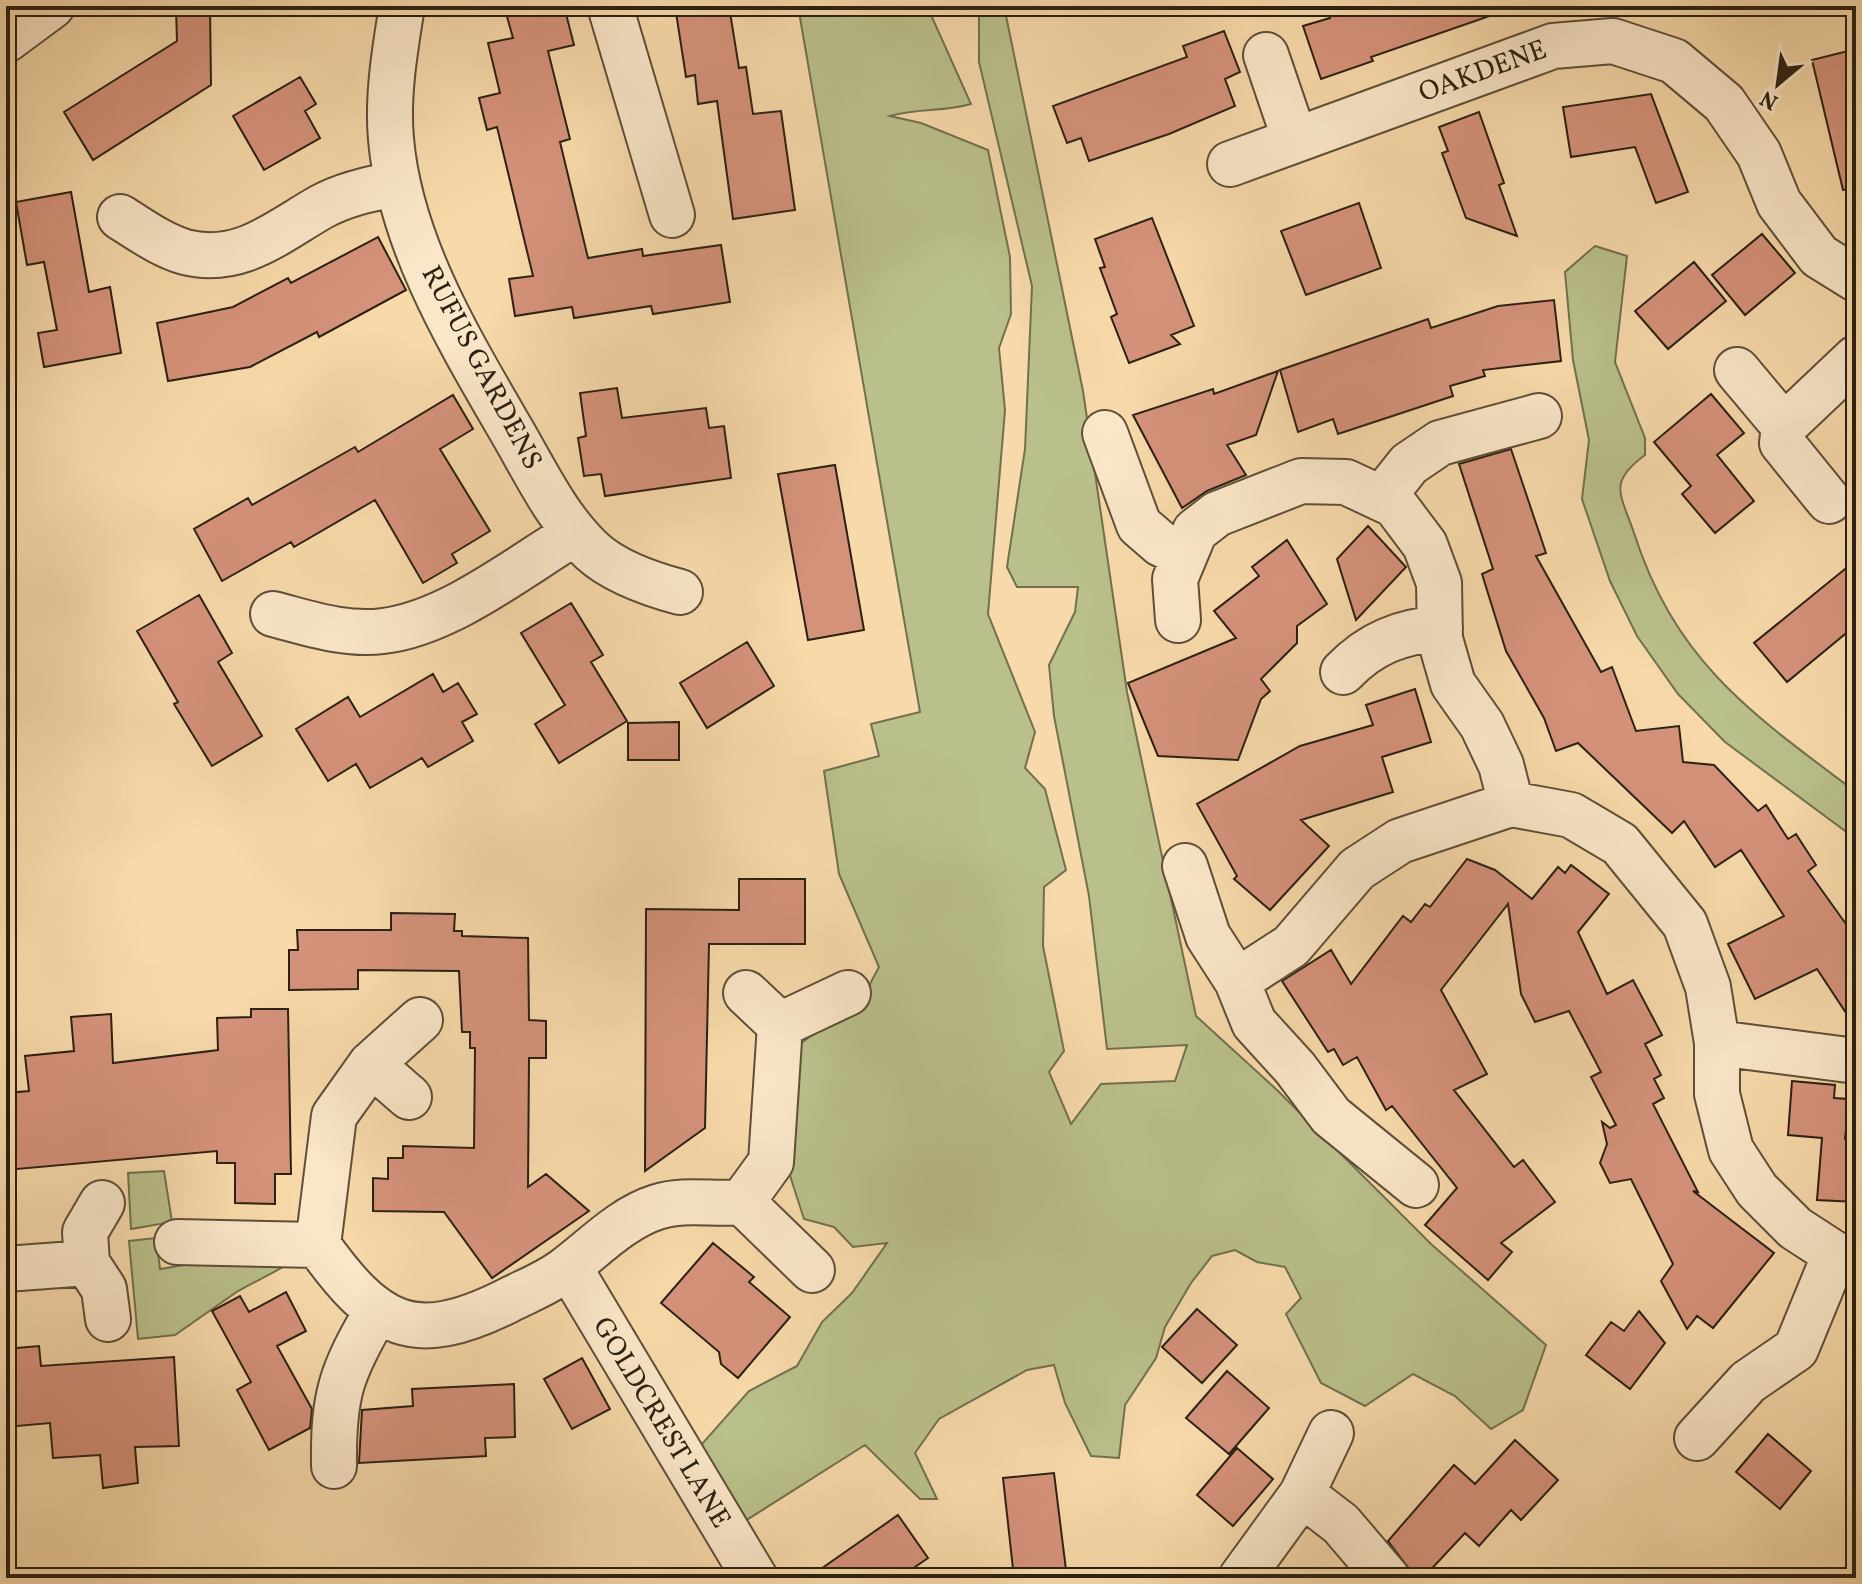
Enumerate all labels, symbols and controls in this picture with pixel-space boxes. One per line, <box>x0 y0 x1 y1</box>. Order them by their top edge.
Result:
street label: OAKDENE <box>1414 31 1552 113</box>
north arrow <box>1738 44 1818 124</box>
text: N <box>1755 82 1784 117</box>
street label: RUFUS GARDENS <box>411 259 551 477</box>
street label: GOLDCREST LANE <box>583 1310 739 1536</box>

